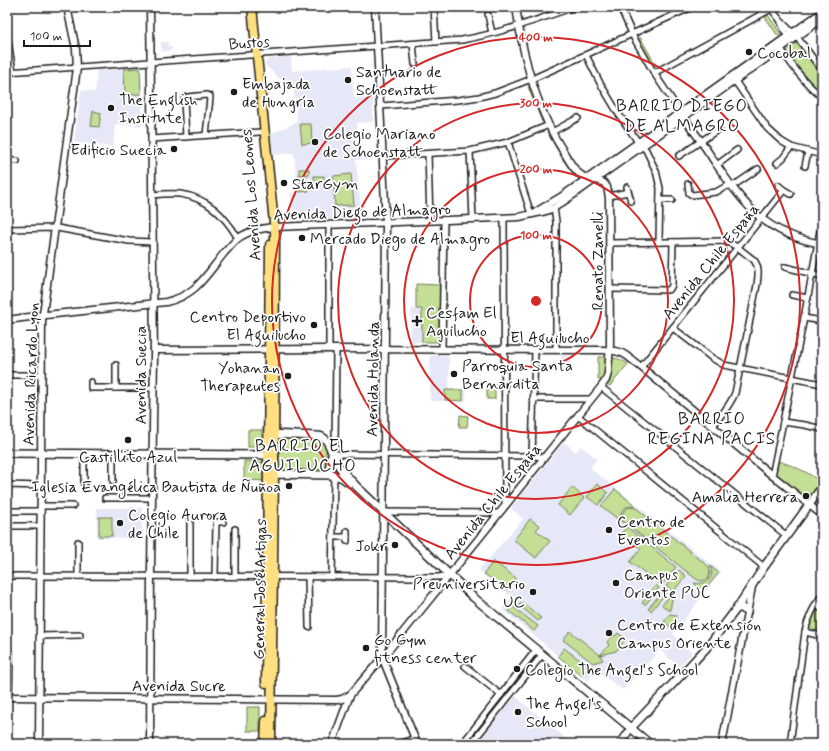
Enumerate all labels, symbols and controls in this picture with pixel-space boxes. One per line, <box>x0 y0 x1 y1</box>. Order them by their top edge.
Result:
scale bar <box>24 22 90 48</box>
text: 100 m <box>30 29 62 45</box>
text: 400 m <box>519 30 553 46</box>
street label: Bustos <box>228 32 270 55</box>
place label: Cocobal <box>757 43 811 64</box>
marker: Cocobal <box>744 47 754 57</box>
place label: Santuario de Schoenstatt <box>356 62 442 101</box>
place label: Embajada de Hungría <box>242 74 315 113</box>
marker: Santuario de Schoenstatt <box>343 75 353 85</box>
marker: Embajada de Hungría <box>229 87 239 97</box>
place label: The English Institute <box>119 90 198 129</box>
district label: BARRIO DIEGO DE ALMAGRO <box>616 95 748 137</box>
text: 300 m <box>520 96 553 112</box>
marker: The English Institute <box>106 103 116 113</box>
place label: Colegio Mariano de Schoenstatt <box>323 124 436 163</box>
street label: Avenida Los Leones <box>236 128 267 262</box>
marker: Colegio Mariano de Schoenstatt <box>310 137 320 147</box>
place label: Edificio Suecia <box>71 140 166 161</box>
marker: Edificio Suecia <box>169 144 179 154</box>
text: 200 m <box>520 162 553 178</box>
place label: StarGym <box>292 174 358 195</box>
marker: StarGym <box>279 178 289 188</box>
street label: Avenida Diego de Almagro <box>273 199 451 227</box>
street label: Avenida Chile España <box>658 200 765 324</box>
street label: Renato Zanelli <box>588 211 609 311</box>
text: 100 m <box>520 228 553 244</box>
place label: Mercado Diego de Almagro <box>310 229 490 251</box>
marker: Mercado Diego de Almagro <box>297 233 307 243</box>
centre of rings <box>529 294 543 308</box>
street label: Avenida Ricardo Lyon <box>19 302 44 446</box>
place label: Cesfam El Aguilucho <box>426 303 497 342</box>
place label: Centro Deportivo El Aguilucho <box>190 307 306 347</box>
marker: Cesfam El Aguilucho <box>411 315 423 327</box>
marker: Centro Deportivo El Aguilucho <box>309 320 319 330</box>
street label: Avenida Holanda <box>362 321 385 437</box>
street label: Avenida Suecia <box>131 325 152 424</box>
street label: El Aguilucho <box>510 328 590 350</box>
place label: Parroquia Santa Bernardita <box>462 356 573 395</box>
place label: Yohanan Therapeutes <box>200 358 280 397</box>
marker: Parroquia Santa Bernardita <box>449 369 459 379</box>
marker: Yohanan Therapeutes <box>283 371 293 381</box>
district label: BARRIO REGINA PACIS <box>648 408 776 450</box>
marker: Castillito Azul <box>123 435 133 445</box>
district label: BARRIO EL AGUILUCHO <box>249 435 357 477</box>
street label: Avenida Chile España <box>440 440 547 564</box>
place label: Castillito Azul <box>79 447 177 468</box>
place label: Iglesia Evangélica Bautista de Ñuñoa <box>31 477 281 499</box>
marker: Iglesia Evangélica Bautista de Ñuñoa <box>284 481 294 491</box>
place label: Amalia Herrera <box>692 487 798 508</box>
marker: Amalia Herrera <box>801 491 811 501</box>
place label: Colegio Aurora de Chile <box>128 505 228 544</box>
place label: Centro de Eventos <box>617 512 685 551</box>
marker: Colegio Aurora de Chile <box>115 518 125 528</box>
street label: General José Artigas <box>249 518 272 660</box>
marker: Centro de Eventos <box>604 525 614 535</box>
place label: Jokr <box>355 536 388 557</box>
marker: Jokr <box>390 540 400 550</box>
place label: Campus Oriente PUC <box>624 565 710 604</box>
place label: Preuniversitario UC <box>413 574 525 613</box>
marker: Campus Oriente PUC <box>611 578 621 588</box>
marker: Preuniversitario UC <box>528 587 538 597</box>
place label: Centro de Extensión Campus Oriente <box>617 615 761 654</box>
marker: Centro de Extensión Campus Oriente <box>604 628 614 638</box>
place label: Go Gym fitness center <box>374 630 477 669</box>
marker: Go Gym fitness center <box>361 643 371 653</box>
place label: Colegio The Angel's School <box>525 660 698 682</box>
marker: Colegio The Angel's School <box>512 664 522 674</box>
street label: Avenida Sucre <box>132 676 226 697</box>
place label: The Angel's School <box>526 694 602 733</box>
marker: The Angel's School <box>513 707 523 717</box>

